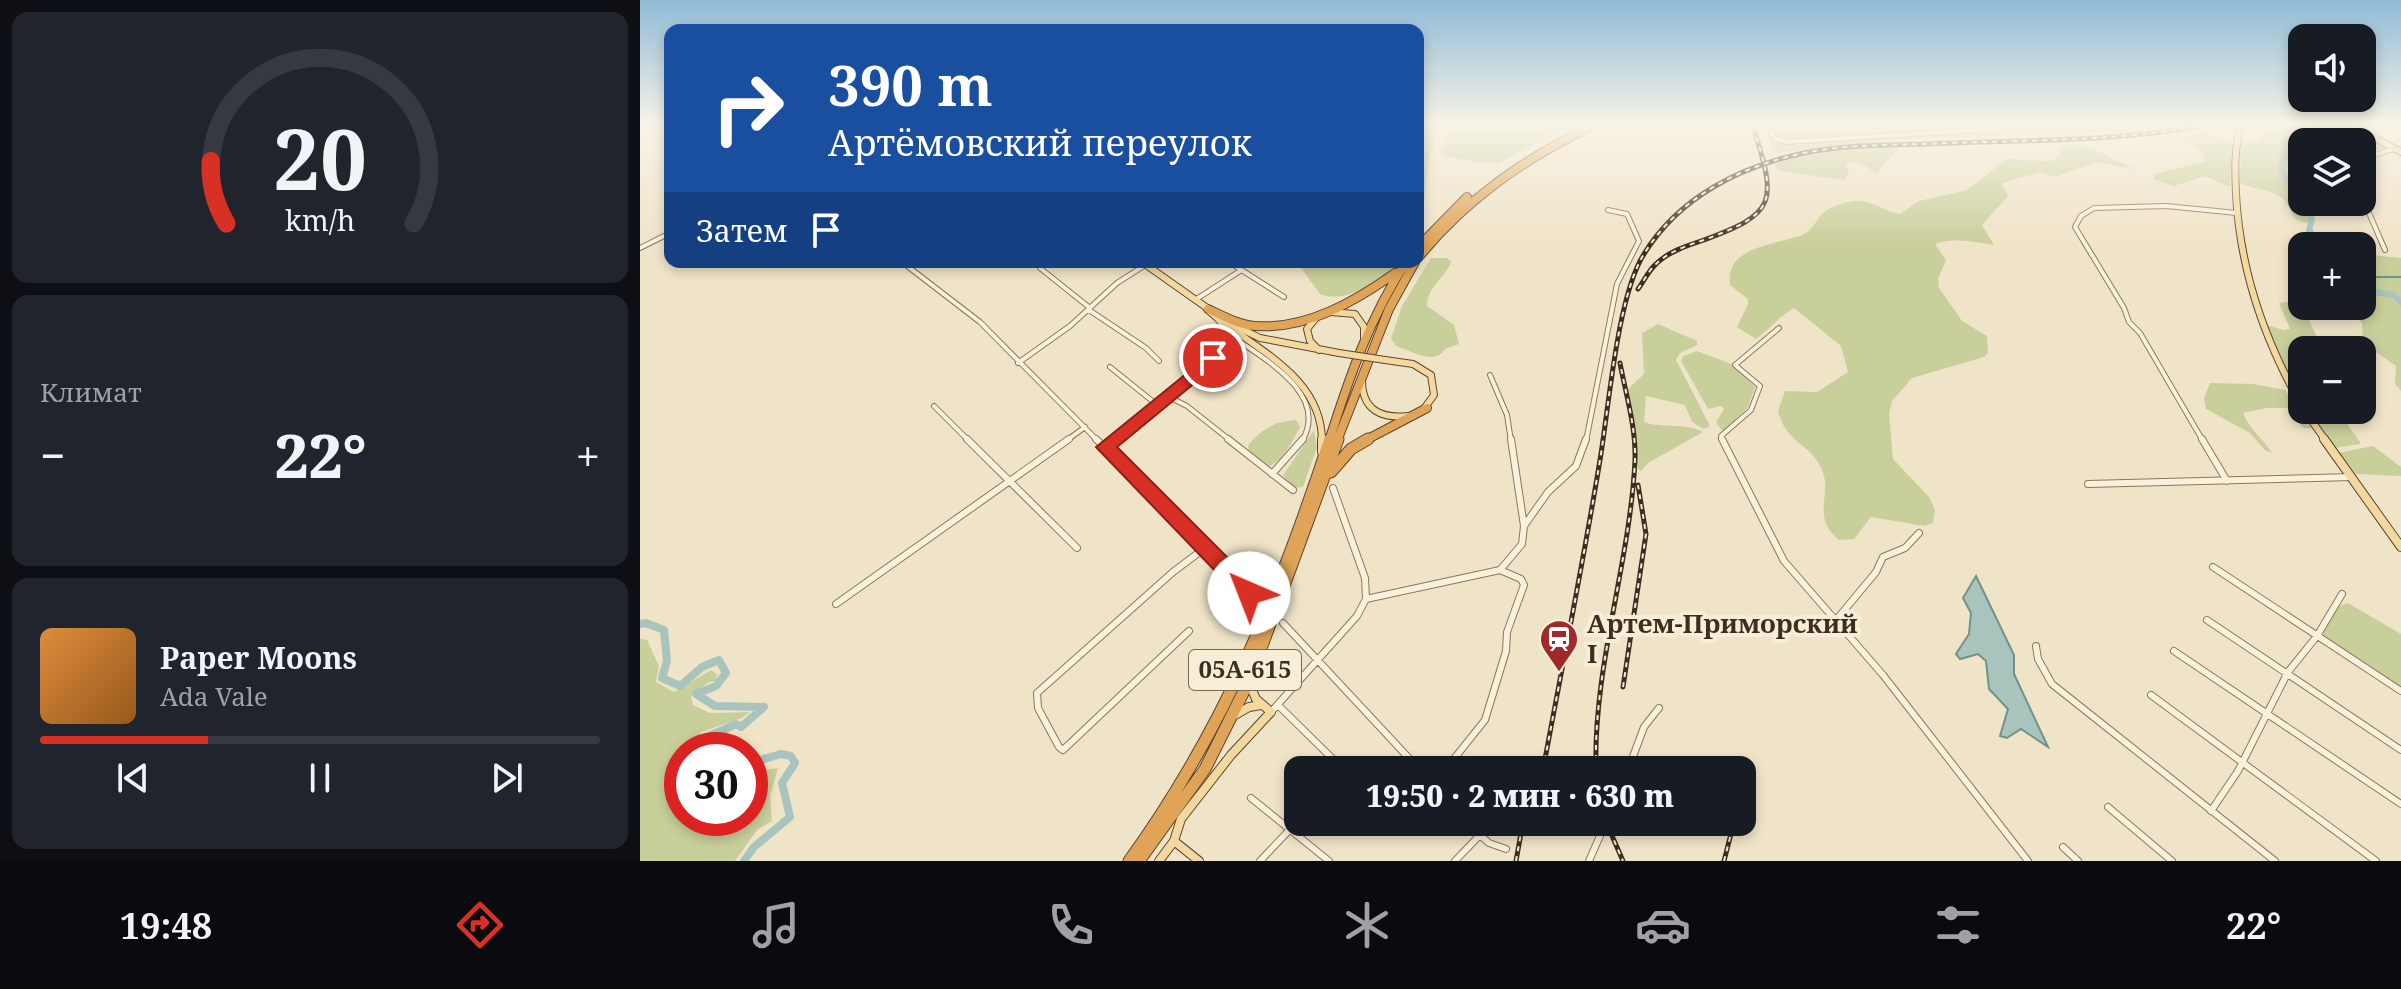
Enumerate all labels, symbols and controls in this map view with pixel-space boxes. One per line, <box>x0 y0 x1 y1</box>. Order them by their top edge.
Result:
map controls <box>2288 24 2376 424</box>
button: sound <box>2288 24 2376 112</box>
text: 390 m <box>828 46 993 122</box>
icon: right <box>696 56 800 160</box>
text: 20 <box>273 100 367 213</box>
text: Артёмовский переулок <box>828 118 1252 167</box>
button: layers <box>2288 128 2376 216</box>
text: km/h <box>285 200 355 239</box>
icon: arrive <box>804 208 848 252</box>
text: Затем <box>696 210 788 251</box>
button: + <box>2288 232 2376 320</box>
pin <box>1179 324 1247 392</box>
icon: arrive <box>1191 336 1235 380</box>
button: − <box>2288 336 2376 424</box>
text: Климат <box>40 374 142 410</box>
text: 22° <box>274 414 366 496</box>
text: − <box>40 425 65 485</box>
text: + <box>575 425 600 485</box>
position arrow <box>1207 551 1291 635</box>
place label: Артем-Приморский I <box>1587 605 1858 671</box>
station icon: Артем-Приморский I <box>1538 618 1580 673</box>
text: Paper Moons <box>160 637 357 678</box>
road number: 05А-615 <box>1189 650 1301 690</box>
text: Ada Vale <box>160 678 268 714</box>
speed limit sign: 30 <box>664 732 768 836</box>
icon: previous <box>111 756 155 800</box>
icon: pause <box>298 756 342 800</box>
icon: next <box>485 756 529 800</box>
text: 19:50 · 2 мин · 630 m <box>1366 775 1674 816</box>
icon: directions <box>452 897 508 953</box>
icon: music <box>748 897 804 953</box>
icon: phone <box>1043 897 1099 953</box>
icon: climate <box>1339 897 1395 953</box>
icon: car <box>1635 897 1691 953</box>
icon: filters <box>1930 897 1986 953</box>
text: 19:48 <box>120 901 212 950</box>
text: 22° <box>2226 901 2281 950</box>

